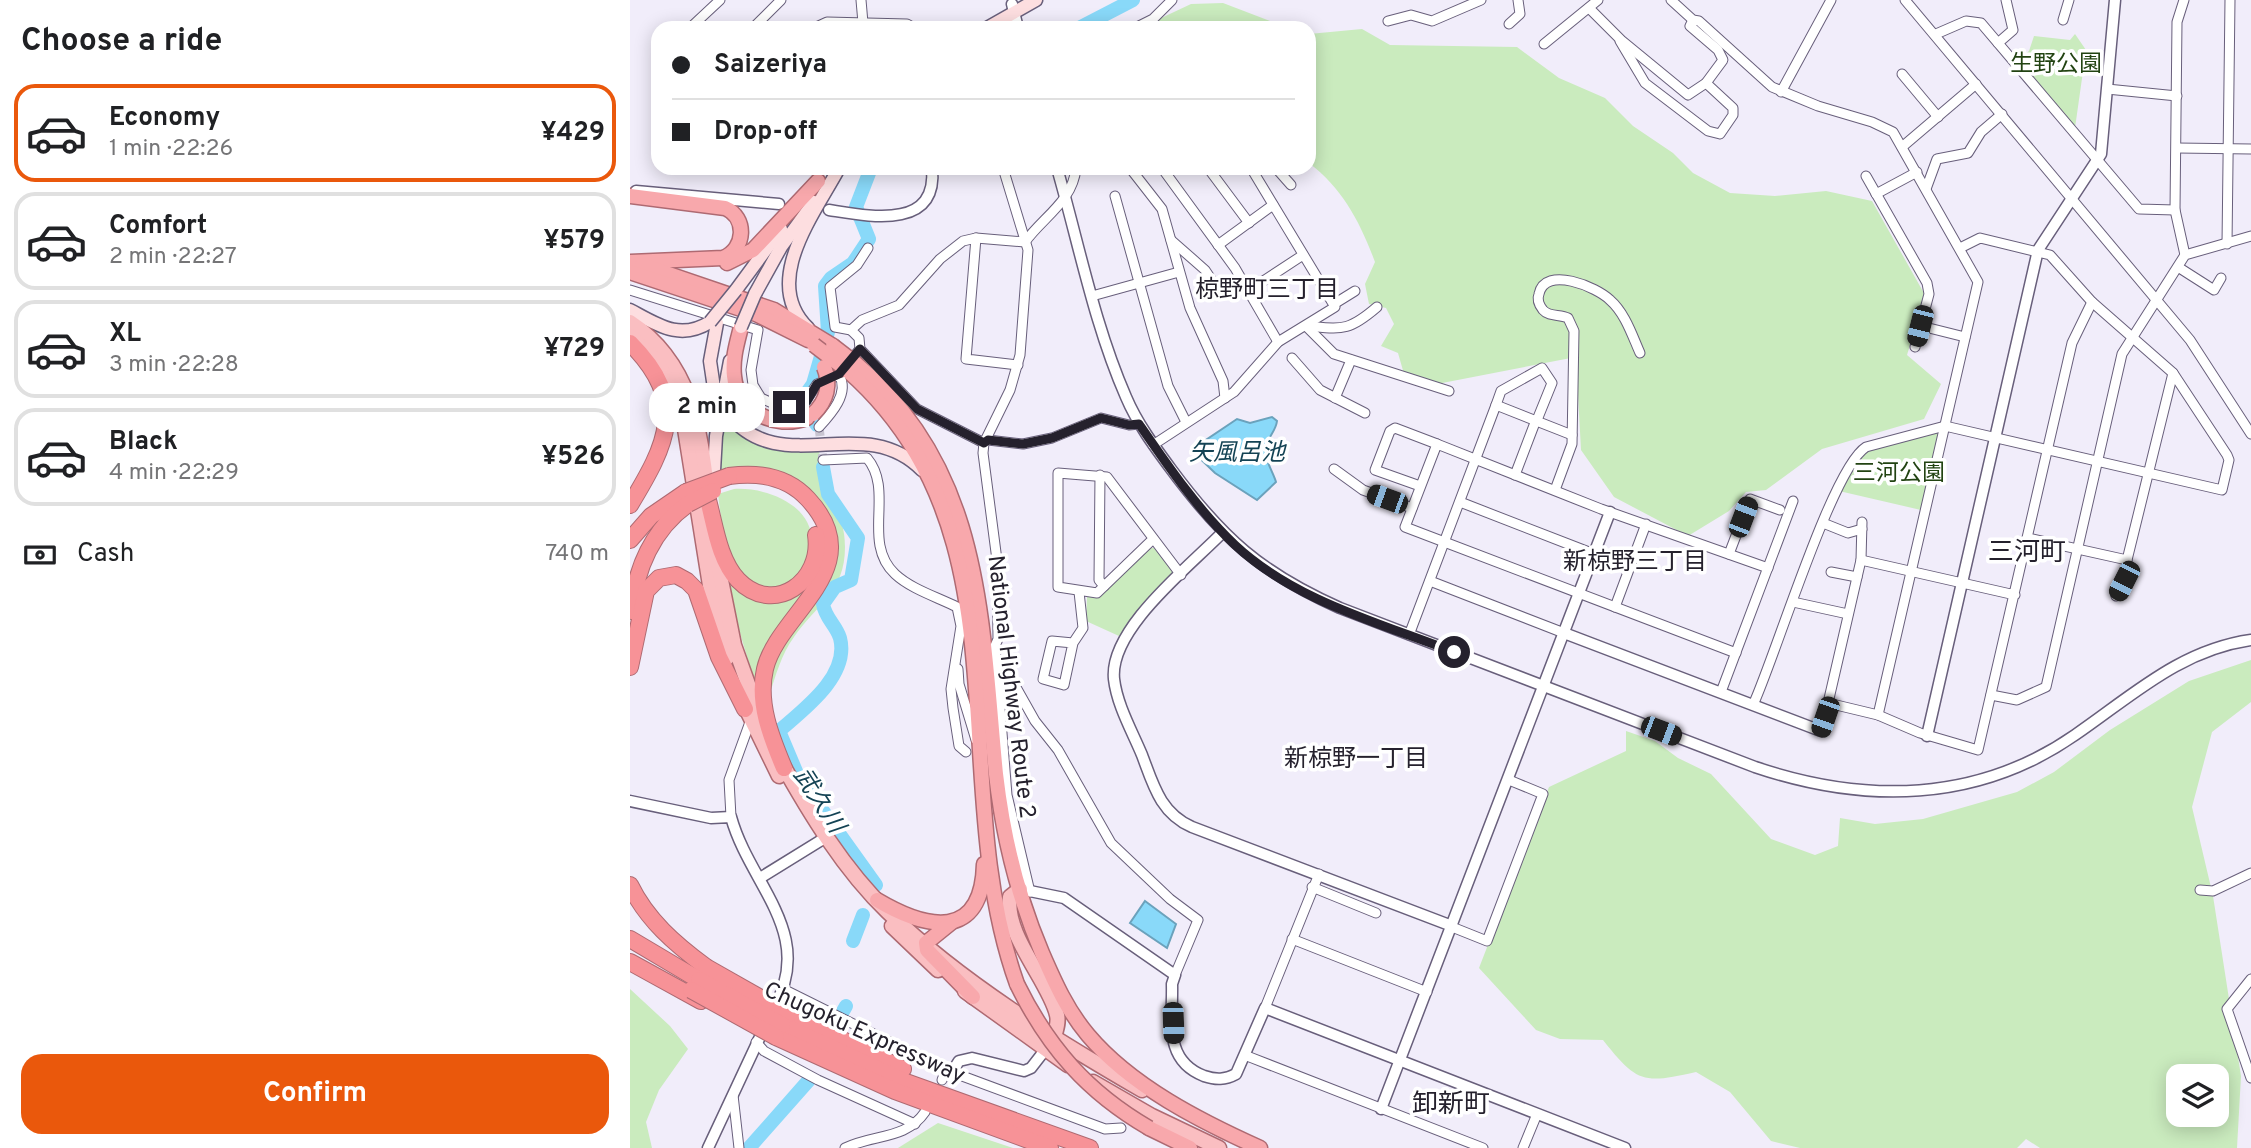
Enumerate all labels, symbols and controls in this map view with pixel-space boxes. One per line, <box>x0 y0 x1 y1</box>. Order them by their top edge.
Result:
text: Choose a ride <box>21 22 222 62</box>
text: Saizeriya <box>714 49 827 82</box>
park label: 生野公園 <box>2010 51 2102 80</box>
icon: car <box>25 102 88 165</box>
text: Economy <box>109 102 220 135</box>
text: Drop-off <box>714 116 817 149</box>
text: ¥429 <box>541 117 605 150</box>
text: 1 min · 22:26 <box>109 135 233 164</box>
icon: car <box>25 210 88 273</box>
text: Comfort <box>109 210 207 243</box>
text: ¥579 <box>543 225 605 258</box>
text: 2 min · 22:27 <box>109 243 237 272</box>
district label: 椋野町三丁目 <box>1195 276 1339 306</box>
car <box>1905 303 1936 349</box>
icon: car <box>25 318 88 381</box>
text: XL <box>109 318 141 351</box>
text: ¥729 <box>544 333 605 366</box>
text: 3 min · 22:28 <box>109 351 239 380</box>
callout: 2 min <box>649 382 764 432</box>
route end <box>773 391 805 423</box>
text: 2 min <box>677 393 737 422</box>
icon: car <box>25 426 88 489</box>
text: Black <box>109 426 178 459</box>
water label: 矢風呂池 <box>1189 439 1287 469</box>
text: ¥526 <box>541 441 605 474</box>
text: 4 min · 22:29 <box>109 459 239 488</box>
park label: 三河公園 <box>1853 460 1945 489</box>
car <box>1364 482 1411 516</box>
car <box>1726 494 1761 540</box>
icon: cash <box>21 536 59 574</box>
district label: 三河町 <box>1988 537 2066 570</box>
text: Cash <box>77 538 134 571</box>
text: 740 m <box>545 540 609 569</box>
district label: 新椋野三丁目 <box>1563 548 1707 578</box>
street label: National Highway Route 2 <box>979 554 1041 820</box>
car <box>2106 558 2143 604</box>
route start <box>1438 636 1470 668</box>
car <box>1809 694 1842 740</box>
car <box>1638 714 1685 748</box>
district label: 新椋野一丁目 <box>1284 745 1428 775</box>
water label: 武久川 <box>786 763 852 842</box>
street label: Chugoku Expressway <box>759 977 969 1091</box>
car <box>1162 1002 1185 1044</box>
button: Confirm <box>21 1054 609 1134</box>
map controls <box>2166 1064 2229 1127</box>
button: layers <box>2166 1064 2229 1127</box>
district label: 卸新町 <box>1412 1089 1490 1122</box>

